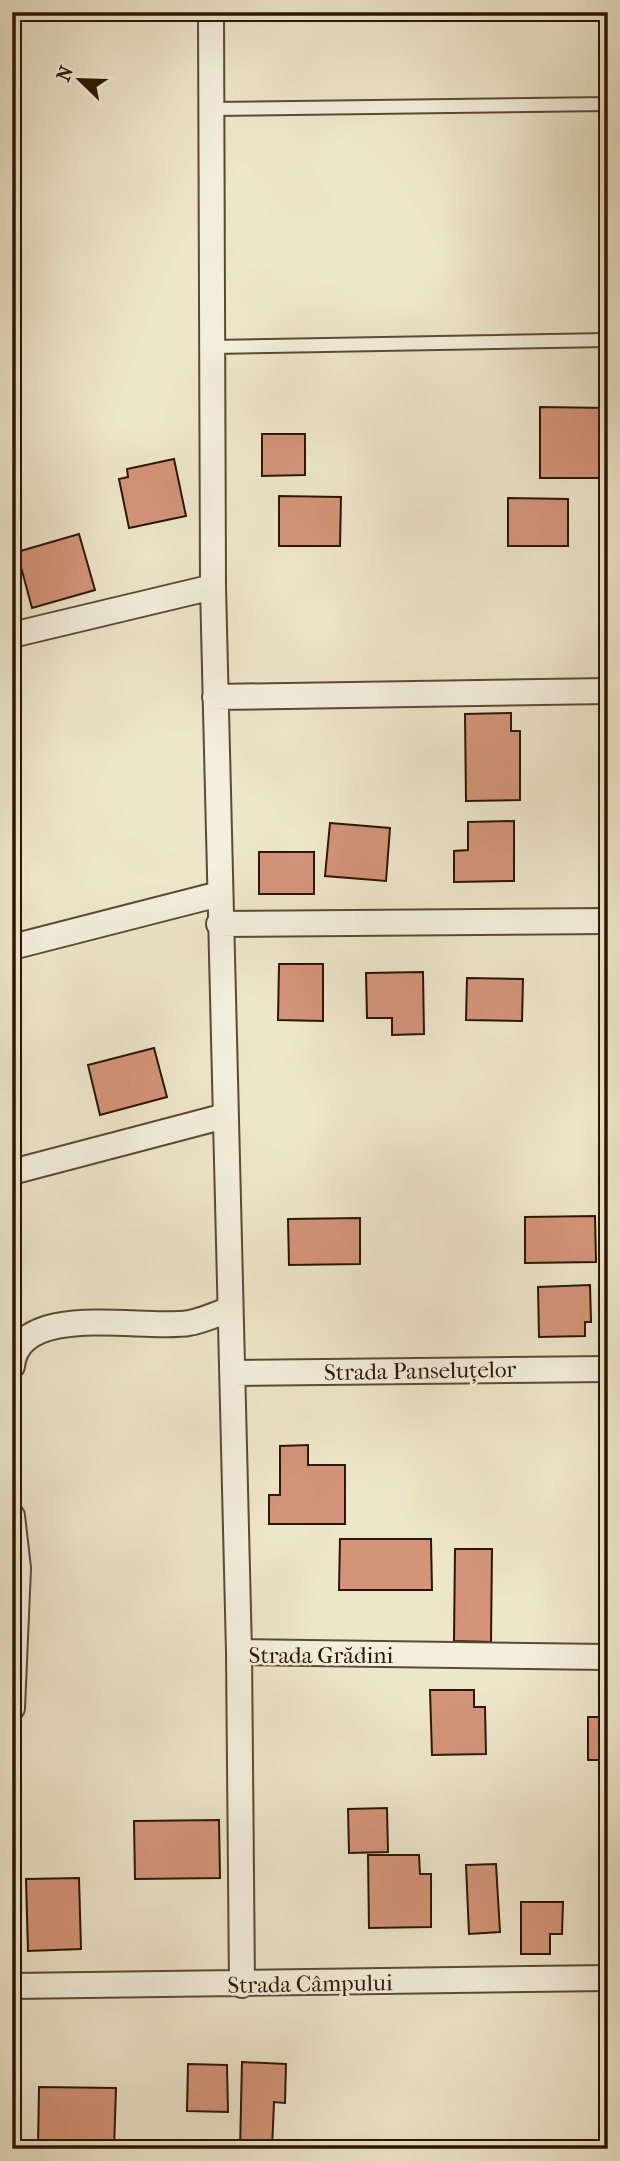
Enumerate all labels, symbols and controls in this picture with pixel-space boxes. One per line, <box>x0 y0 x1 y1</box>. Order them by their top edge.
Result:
north arrow <box>46 46 116 116</box>
text: N <box>52 62 78 85</box>
street label: Strada Panseluțelor <box>324 1356 517 1386</box>
street label: Strada Grădini <box>249 1642 394 1669</box>
street label: Strada Câmpului <box>227 1969 393 1999</box>

